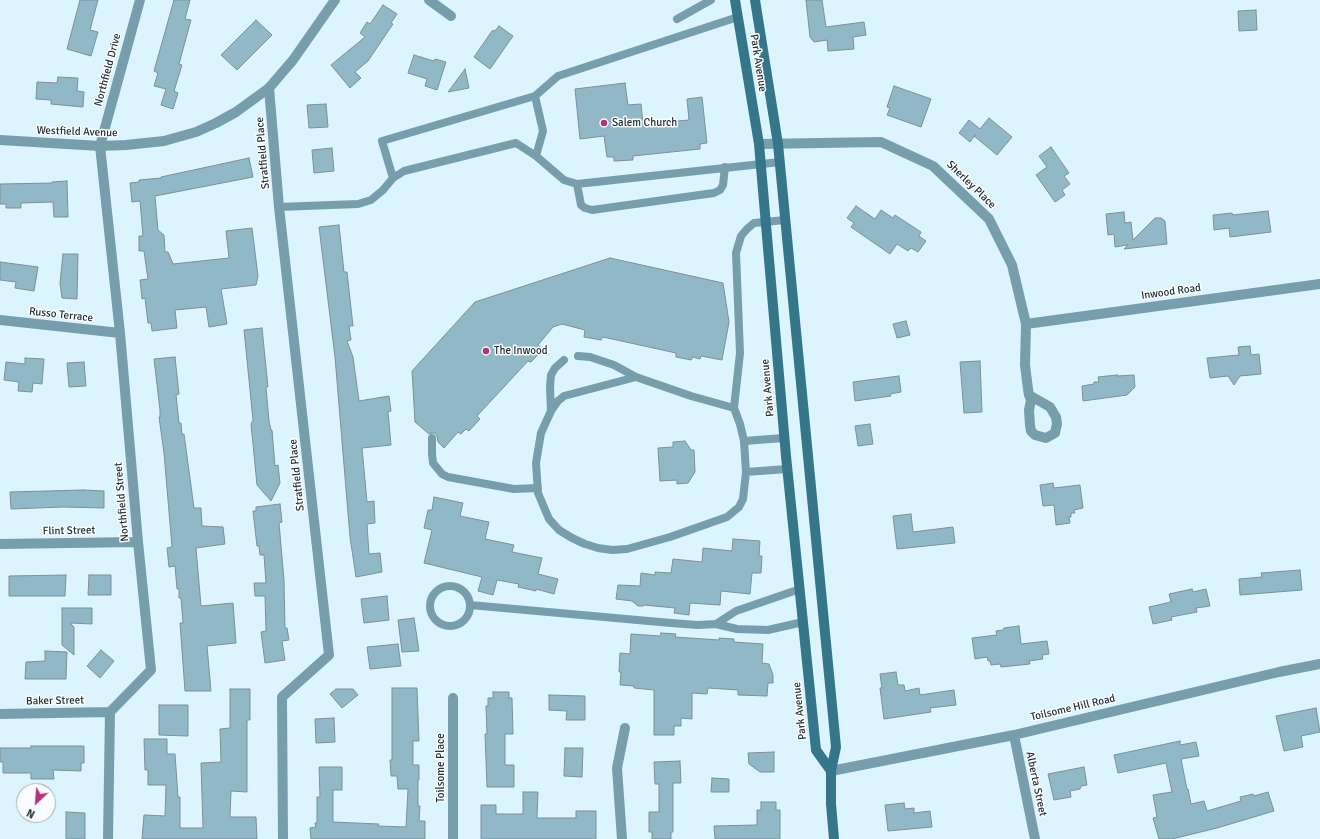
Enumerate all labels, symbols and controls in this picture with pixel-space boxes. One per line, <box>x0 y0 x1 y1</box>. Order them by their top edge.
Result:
street label: Northfield Drive <box>92 32 124 108</box>
street label: Park Avenue <box>747 33 769 93</box>
street label: Stratfield Place <box>253 116 273 190</box>
place label: Salem Church <box>612 116 677 130</box>
marker: Salem Church <box>599 118 609 128</box>
street label: Westfield Avenue <box>36 124 118 140</box>
street label: Sherley Place <box>944 158 998 212</box>
street label: Inwood Road <box>1140 281 1202 303</box>
street label: Russo Terrace <box>28 305 94 325</box>
place label: The Inwood <box>494 344 547 358</box>
marker: The Inwood <box>481 346 491 356</box>
street label: Park Avenue <box>759 359 777 417</box>
street label: Stratfield Place <box>287 438 307 512</box>
street label: Northfield Street <box>112 462 132 542</box>
street label: Flint Street <box>42 524 96 538</box>
street label: Park Avenue <box>790 681 810 741</box>
street label: Toilsome Hill Road <box>1029 692 1117 724</box>
street label: Baker Street <box>26 694 84 708</box>
street label: Toilsome Place <box>434 733 448 803</box>
street label: Alberta Street <box>1023 750 1049 818</box>
north arrow <box>16 783 56 823</box>
text: N <box>25 806 37 821</box>

